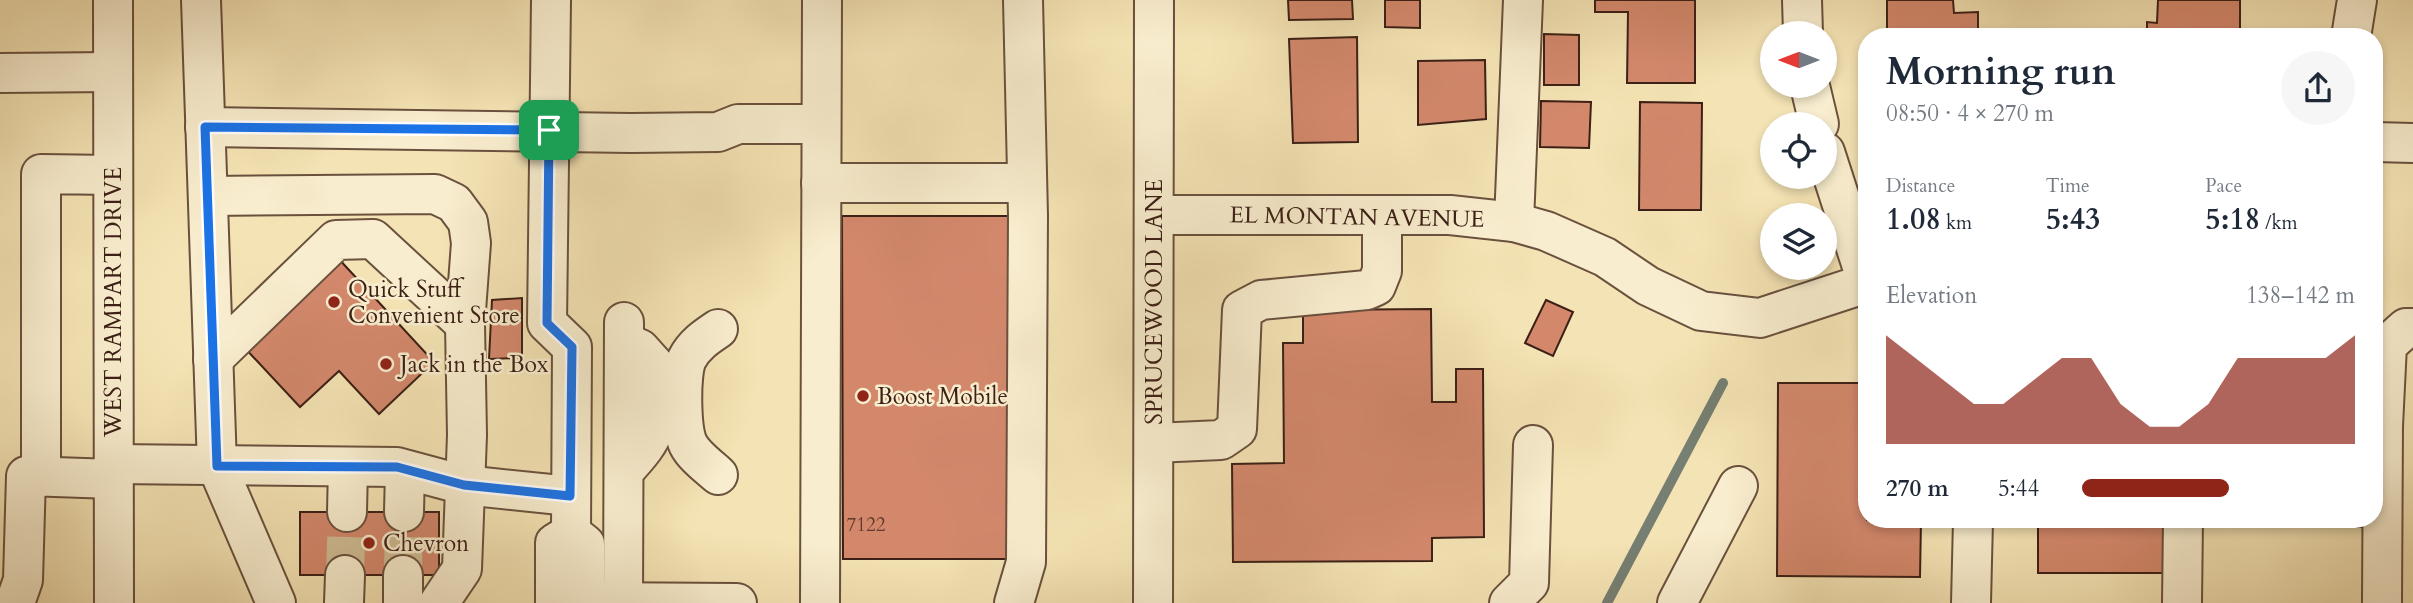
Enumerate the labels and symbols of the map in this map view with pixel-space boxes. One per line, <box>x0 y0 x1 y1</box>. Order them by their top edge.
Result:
north arrow <box>1760 21 1838 98</box>
pin <box>519 100 579 160</box>
street label: WEST RAMPART DRIVE <box>98 167 129 438</box>
street label: SPRUCEWOOD LANE <box>1139 179 1170 425</box>
street label: EL MONTAN AVENUE <box>1229 199 1485 235</box>
place label: Quick Stuff Convenient Store <box>348 274 520 331</box>
marker: Quick Stuff Convenient Store <box>326 294 342 310</box>
place label: Jack in the Box <box>397 349 549 380</box>
marker: Jack in the Box <box>378 356 394 372</box>
place label: Boost Mobile <box>877 381 1008 412</box>
marker: Boost Mobile <box>855 388 871 404</box>
house number: 7122 <box>847 512 886 538</box>
place label: Chevron <box>383 528 469 559</box>
marker: Chevron <box>361 535 377 551</box>

